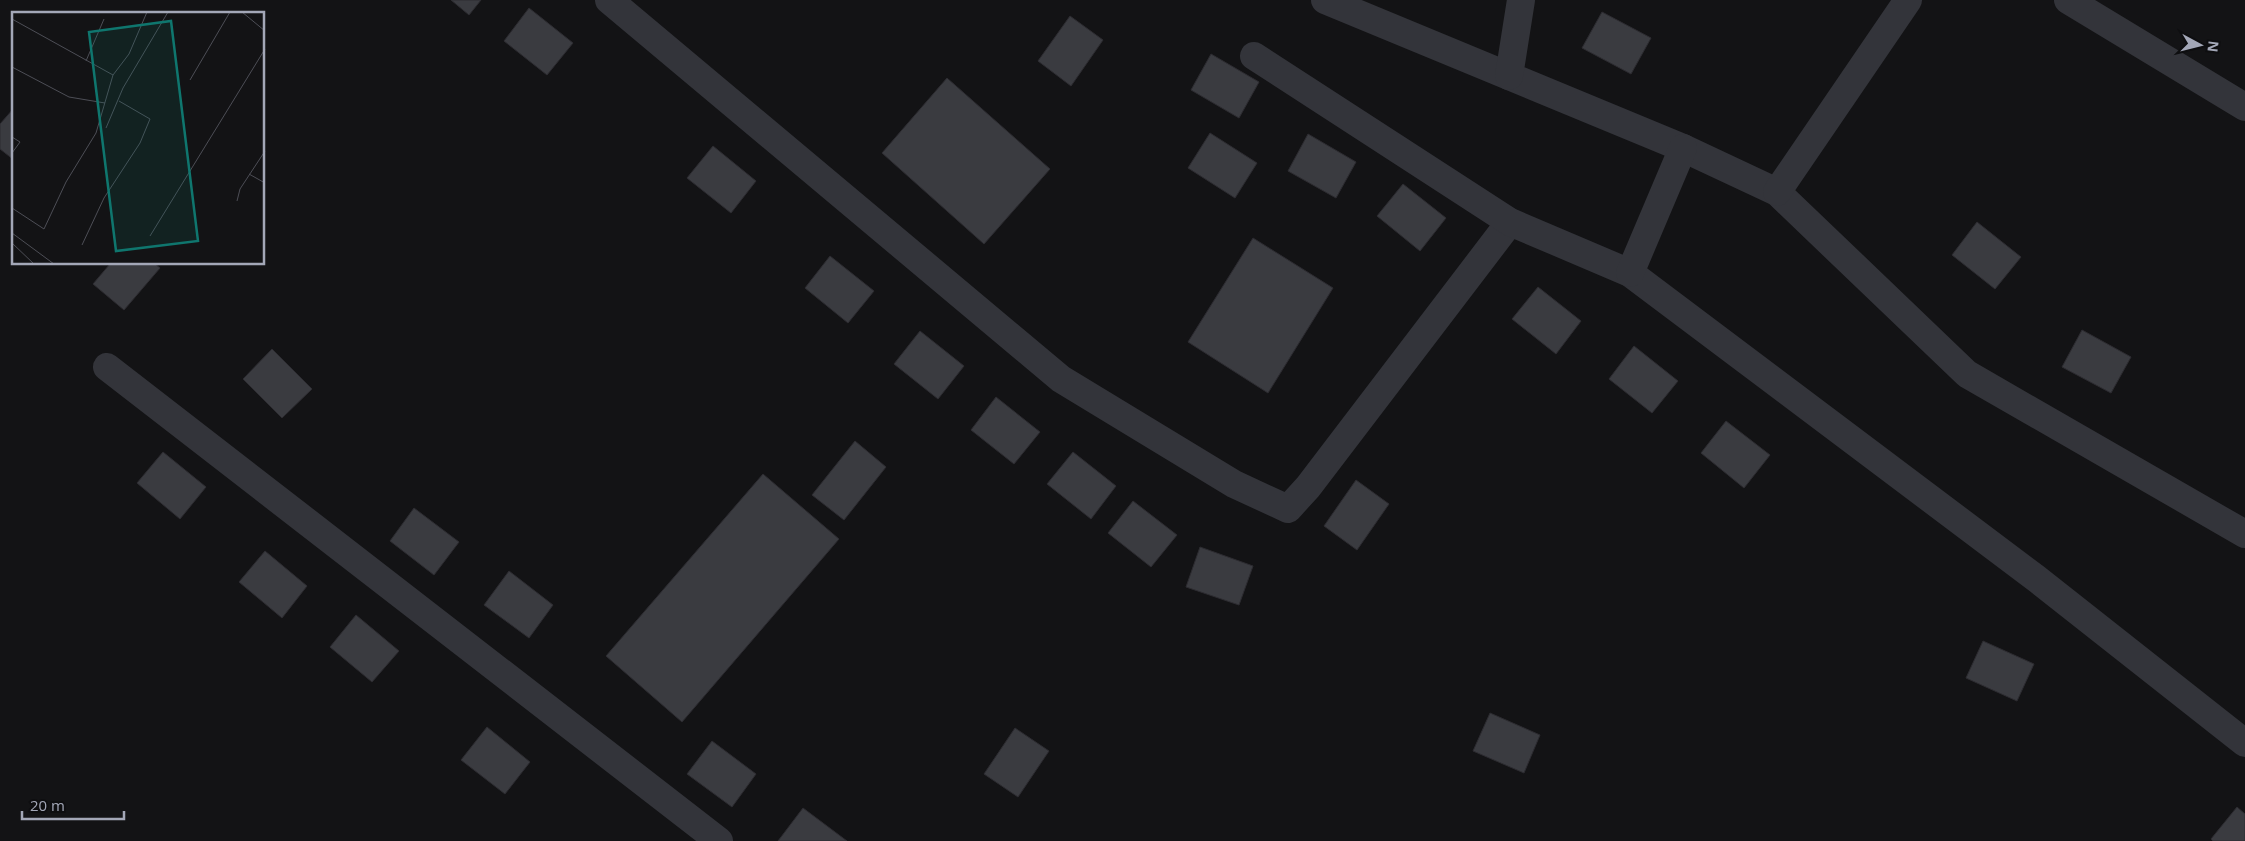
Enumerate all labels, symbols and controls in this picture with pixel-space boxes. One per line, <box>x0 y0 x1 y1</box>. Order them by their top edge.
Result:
inset map <box>12 12 265 265</box>
north arrow <box>2175 20 2225 70</box>
text: N <box>2203 40 2224 53</box>
scale bar <box>22 788 125 820</box>
text: 20 m <box>30 795 65 815</box>

